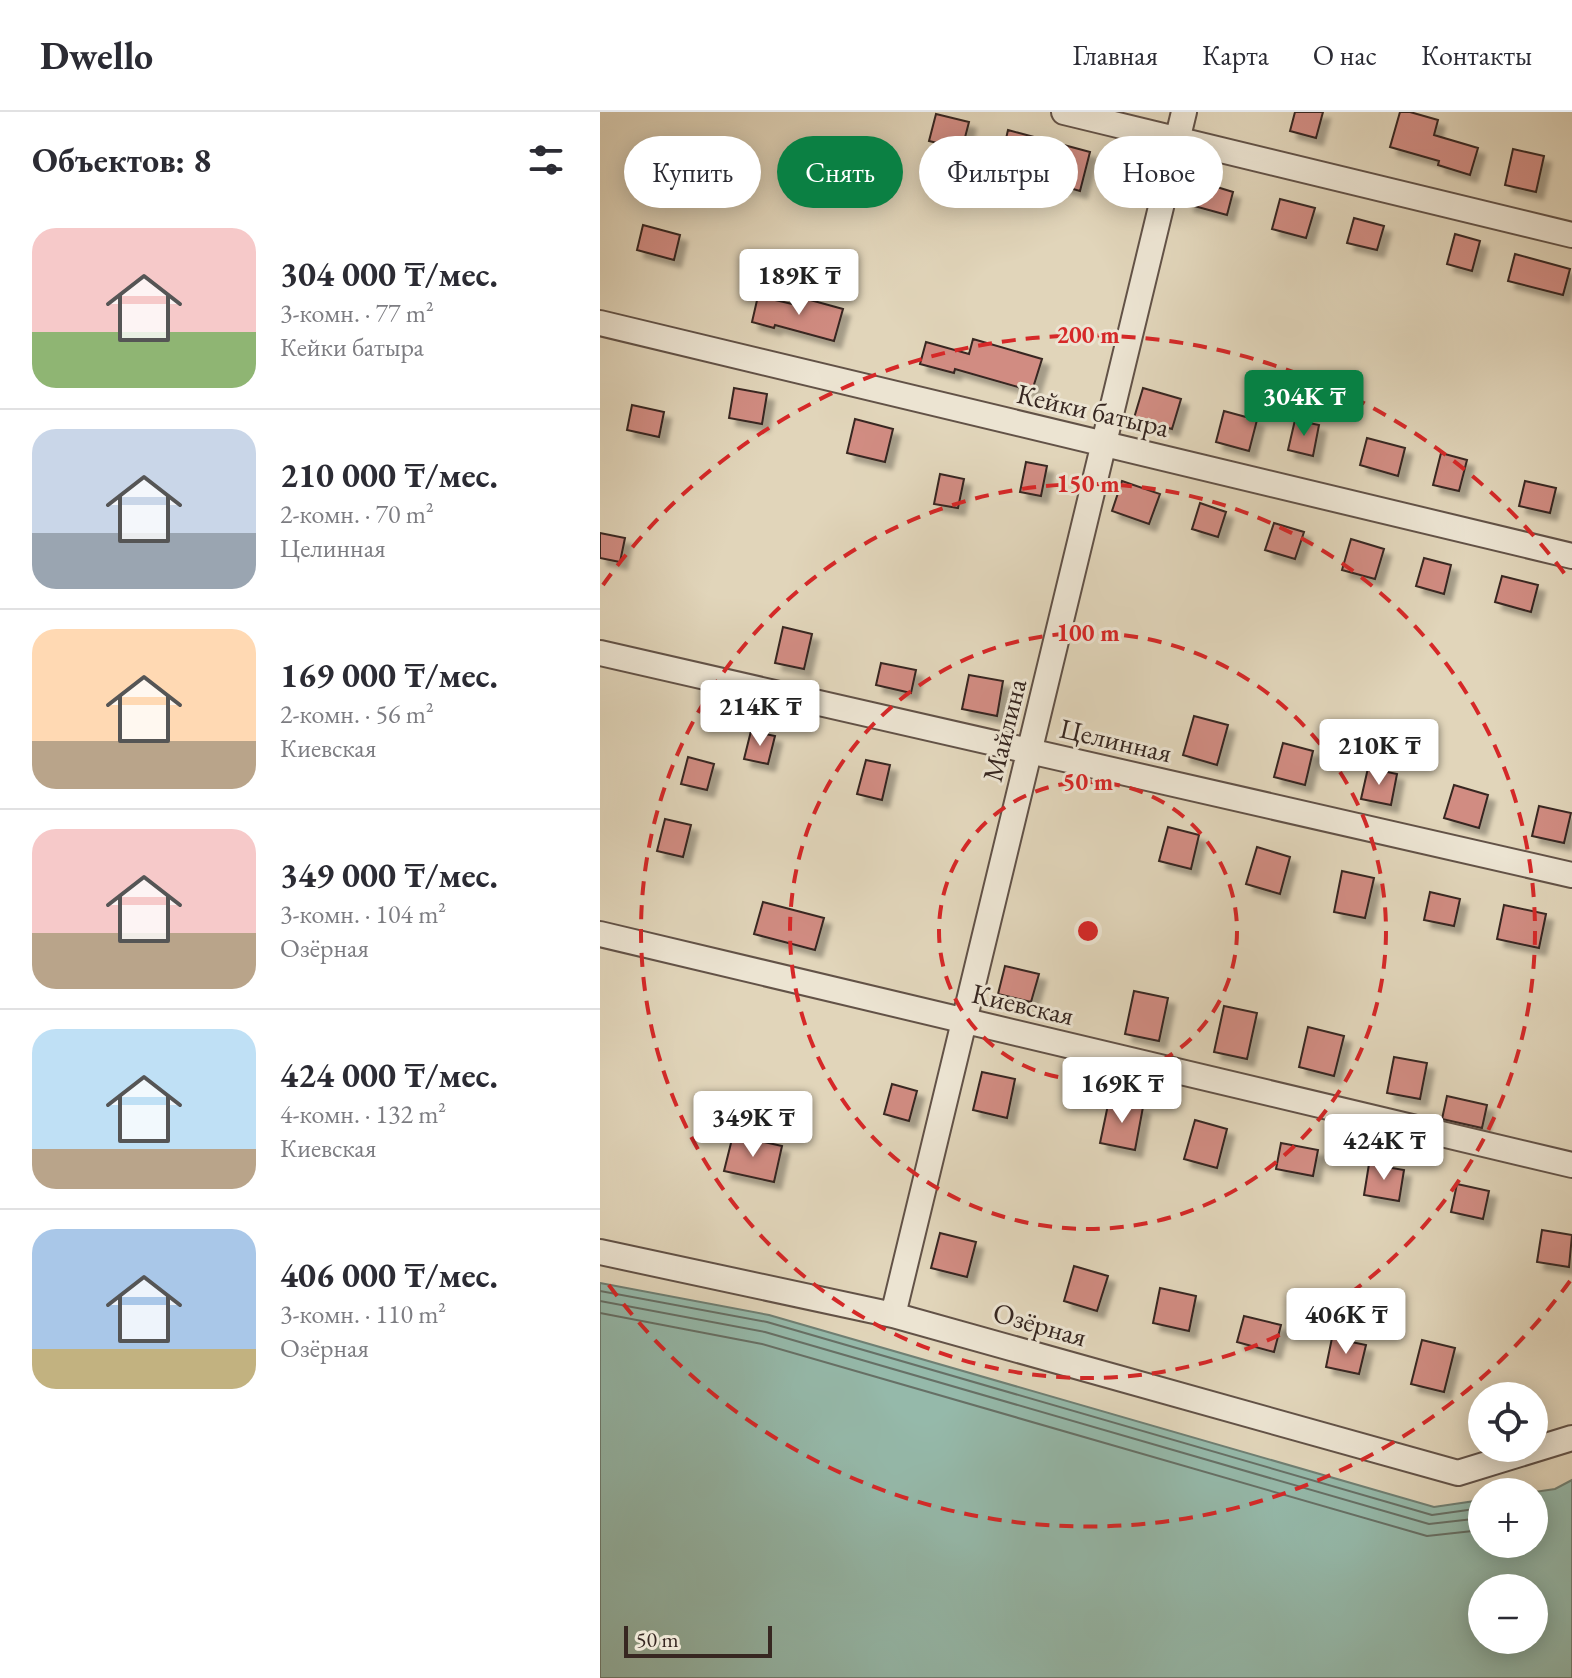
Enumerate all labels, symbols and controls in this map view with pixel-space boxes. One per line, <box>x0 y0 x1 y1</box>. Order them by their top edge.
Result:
text: Dwello <box>40 31 153 80</box>
text: Главная <box>1073 37 1158 73</box>
text: Карта <box>1202 37 1269 73</box>
text: О нас <box>1313 37 1377 73</box>
text: Контакты <box>1421 37 1532 73</box>
chip: Купить <box>624 136 761 208</box>
chip: Снять <box>777 136 903 208</box>
chip: Фильтры <box>919 136 1078 208</box>
chip: Новое <box>1094 136 1223 208</box>
text: Объектов: 8 <box>32 138 211 182</box>
icon: filters <box>524 138 568 182</box>
pin: 189K ₸ <box>734 249 864 317</box>
text: 304 000 ₸/мес. <box>280 252 498 296</box>
text: 189K ₸ <box>757 258 841 292</box>
icon: home <box>96 260 192 356</box>
text: 3-комн. · 77 m² <box>280 296 434 330</box>
text: 200 m <box>1056 319 1120 350</box>
text: Кейки батыра <box>280 330 424 364</box>
pin: 304K ₸ <box>1239 370 1369 438</box>
street label: Кейки батыра <box>1013 375 1173 445</box>
text: 304K ₸ <box>1262 379 1346 413</box>
text: 210 000 ₸/мес. <box>280 453 498 497</box>
icon: home <box>96 461 192 557</box>
text: 150 m <box>1056 468 1120 499</box>
text: 2-комн. · 70 m² <box>280 497 434 531</box>
text: Целинная <box>280 531 386 565</box>
text: 100 m <box>1056 617 1120 648</box>
text: 169 000 ₸/мес. <box>280 653 498 697</box>
icon: home <box>96 661 192 757</box>
street label: Майлина <box>974 674 1034 785</box>
pin: 214K ₸ <box>695 680 825 748</box>
text: 214K ₸ <box>718 689 802 723</box>
text: 2-комн. · 56 m² <box>280 697 434 731</box>
street label: Целинная <box>1057 710 1175 770</box>
pin: 210K ₸ <box>1314 719 1444 787</box>
text: 210K ₸ <box>1337 728 1421 762</box>
text: Киевская <box>280 731 376 765</box>
text: 50 m <box>1063 766 1113 797</box>
text: 349 000 ₸/мес. <box>280 853 498 897</box>
icon: home <box>96 861 192 957</box>
text: 3-комн. · 104 m² <box>280 897 446 931</box>
centre of rings <box>1074 917 1102 945</box>
text: Озёрная <box>280 931 369 965</box>
street label: Киевская <box>968 975 1078 1033</box>
text: 424 000 ₸/мес. <box>280 1053 498 1097</box>
pin: 169K ₸ <box>1057 1057 1187 1125</box>
icon: home <box>96 1061 192 1157</box>
text: 169K ₸ <box>1080 1066 1164 1100</box>
pin: 349K ₸ <box>688 1091 818 1159</box>
text: 4-комн. · 132 m² <box>280 1097 446 1131</box>
text: 349K ₸ <box>711 1100 795 1134</box>
pin: 424K ₸ <box>1319 1114 1449 1182</box>
text: 424K ₸ <box>1342 1123 1426 1157</box>
text: Киевская <box>280 1131 376 1165</box>
text: 406 000 ₸/мес. <box>280 1253 498 1297</box>
icon: home <box>96 1261 192 1357</box>
pin: 406K ₸ <box>1281 1288 1411 1356</box>
street label: Озёрная <box>989 1293 1091 1355</box>
text: 3-комн. · 110 m² <box>280 1297 446 1331</box>
text: 406K ₸ <box>1304 1297 1388 1331</box>
text: Озёрная <box>280 1331 369 1365</box>
map controls <box>1468 1382 1548 1654</box>
button: locate <box>1468 1382 1548 1462</box>
button: + <box>1468 1478 1548 1558</box>
button: − <box>1468 1574 1548 1654</box>
scale bar <box>624 1622 772 1658</box>
text: 50 m <box>636 1625 679 1654</box>

